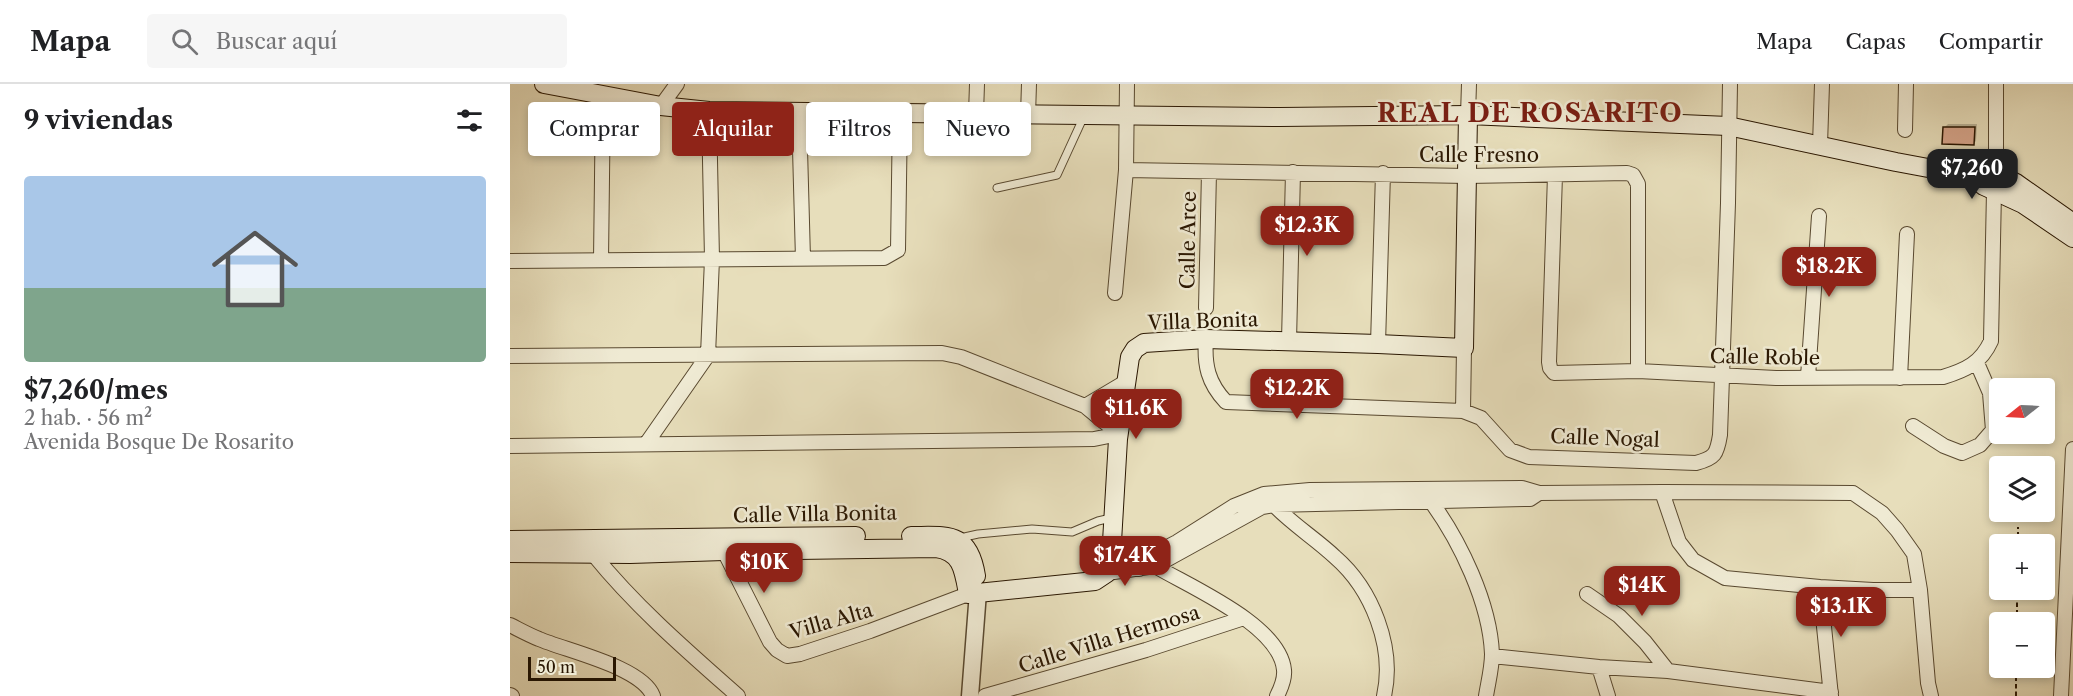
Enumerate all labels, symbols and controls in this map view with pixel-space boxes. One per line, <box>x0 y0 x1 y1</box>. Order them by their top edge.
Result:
search box <box>147 14 567 68</box>
text: Mapa <box>30 24 111 58</box>
icon: search <box>168 25 201 58</box>
text: Buscar aquí <box>216 28 337 55</box>
text: Mapa <box>1756 29 1812 54</box>
text: Capas <box>1845 29 1906 54</box>
text: Compartir <box>1939 29 2043 54</box>
district label: REAL DE ROSARITO <box>1377 97 1683 129</box>
chip: Comprar <box>528 102 660 156</box>
chip: Alquilar <box>672 102 794 156</box>
chip: Filtros <box>806 102 912 156</box>
chip: Nuevo <box>924 102 1031 156</box>
text: 9 viviendas <box>24 104 173 136</box>
icon: filters <box>453 104 486 137</box>
street label: Calle Fresno <box>1419 143 1539 167</box>
pin: $7,260 <box>1923 149 2021 200</box>
text: $7,260 <box>1941 156 2003 180</box>
street label: Calle Arce <box>1175 191 1201 289</box>
pin: $12.3K <box>1258 206 1356 257</box>
text: $12.3K <box>1275 213 1339 237</box>
icon: home <box>201 215 309 323</box>
pin: $18.2K <box>1780 247 1878 298</box>
text: $18.2K <box>1796 254 1862 278</box>
street label: Villa Bonita <box>1146 307 1259 335</box>
street label: Calle Roble <box>1710 344 1820 370</box>
pin: $12.2K <box>1248 369 1346 420</box>
text: $7,260/mes <box>24 374 168 406</box>
text: $12.2K <box>1264 376 1330 400</box>
north arrow <box>1989 378 2055 444</box>
map controls <box>1989 378 2055 678</box>
pin: $11.6K <box>1087 389 1185 440</box>
text: $11.6K <box>1105 396 1167 420</box>
text: 2 hab. · 56 m² <box>24 406 152 430</box>
street label: Calle Nogal <box>1550 424 1660 452</box>
text: Avenida Bosque De Rosarito <box>24 430 294 454</box>
button: layers <box>1989 456 2055 522</box>
street label: Calle Villa Bonita <box>733 501 898 527</box>
button: + <box>1989 534 2055 600</box>
pin: $17.4K <box>1076 536 1174 587</box>
pin: $10K <box>728 543 800 594</box>
text: $17.4K <box>1094 543 1156 567</box>
text: $10K <box>740 550 788 574</box>
pin: $14K <box>1606 566 1678 617</box>
text: $14K <box>1618 573 1666 597</box>
pin: $13.1K <box>1792 587 1890 638</box>
text: $13.1K <box>1810 594 1872 618</box>
street label: Villa Alta <box>786 598 876 645</box>
street label: Calle Villa Hermosa <box>1016 600 1203 678</box>
button: − <box>1989 612 2055 678</box>
scale bar <box>528 654 616 682</box>
text: 50 m <box>537 657 575 677</box>

